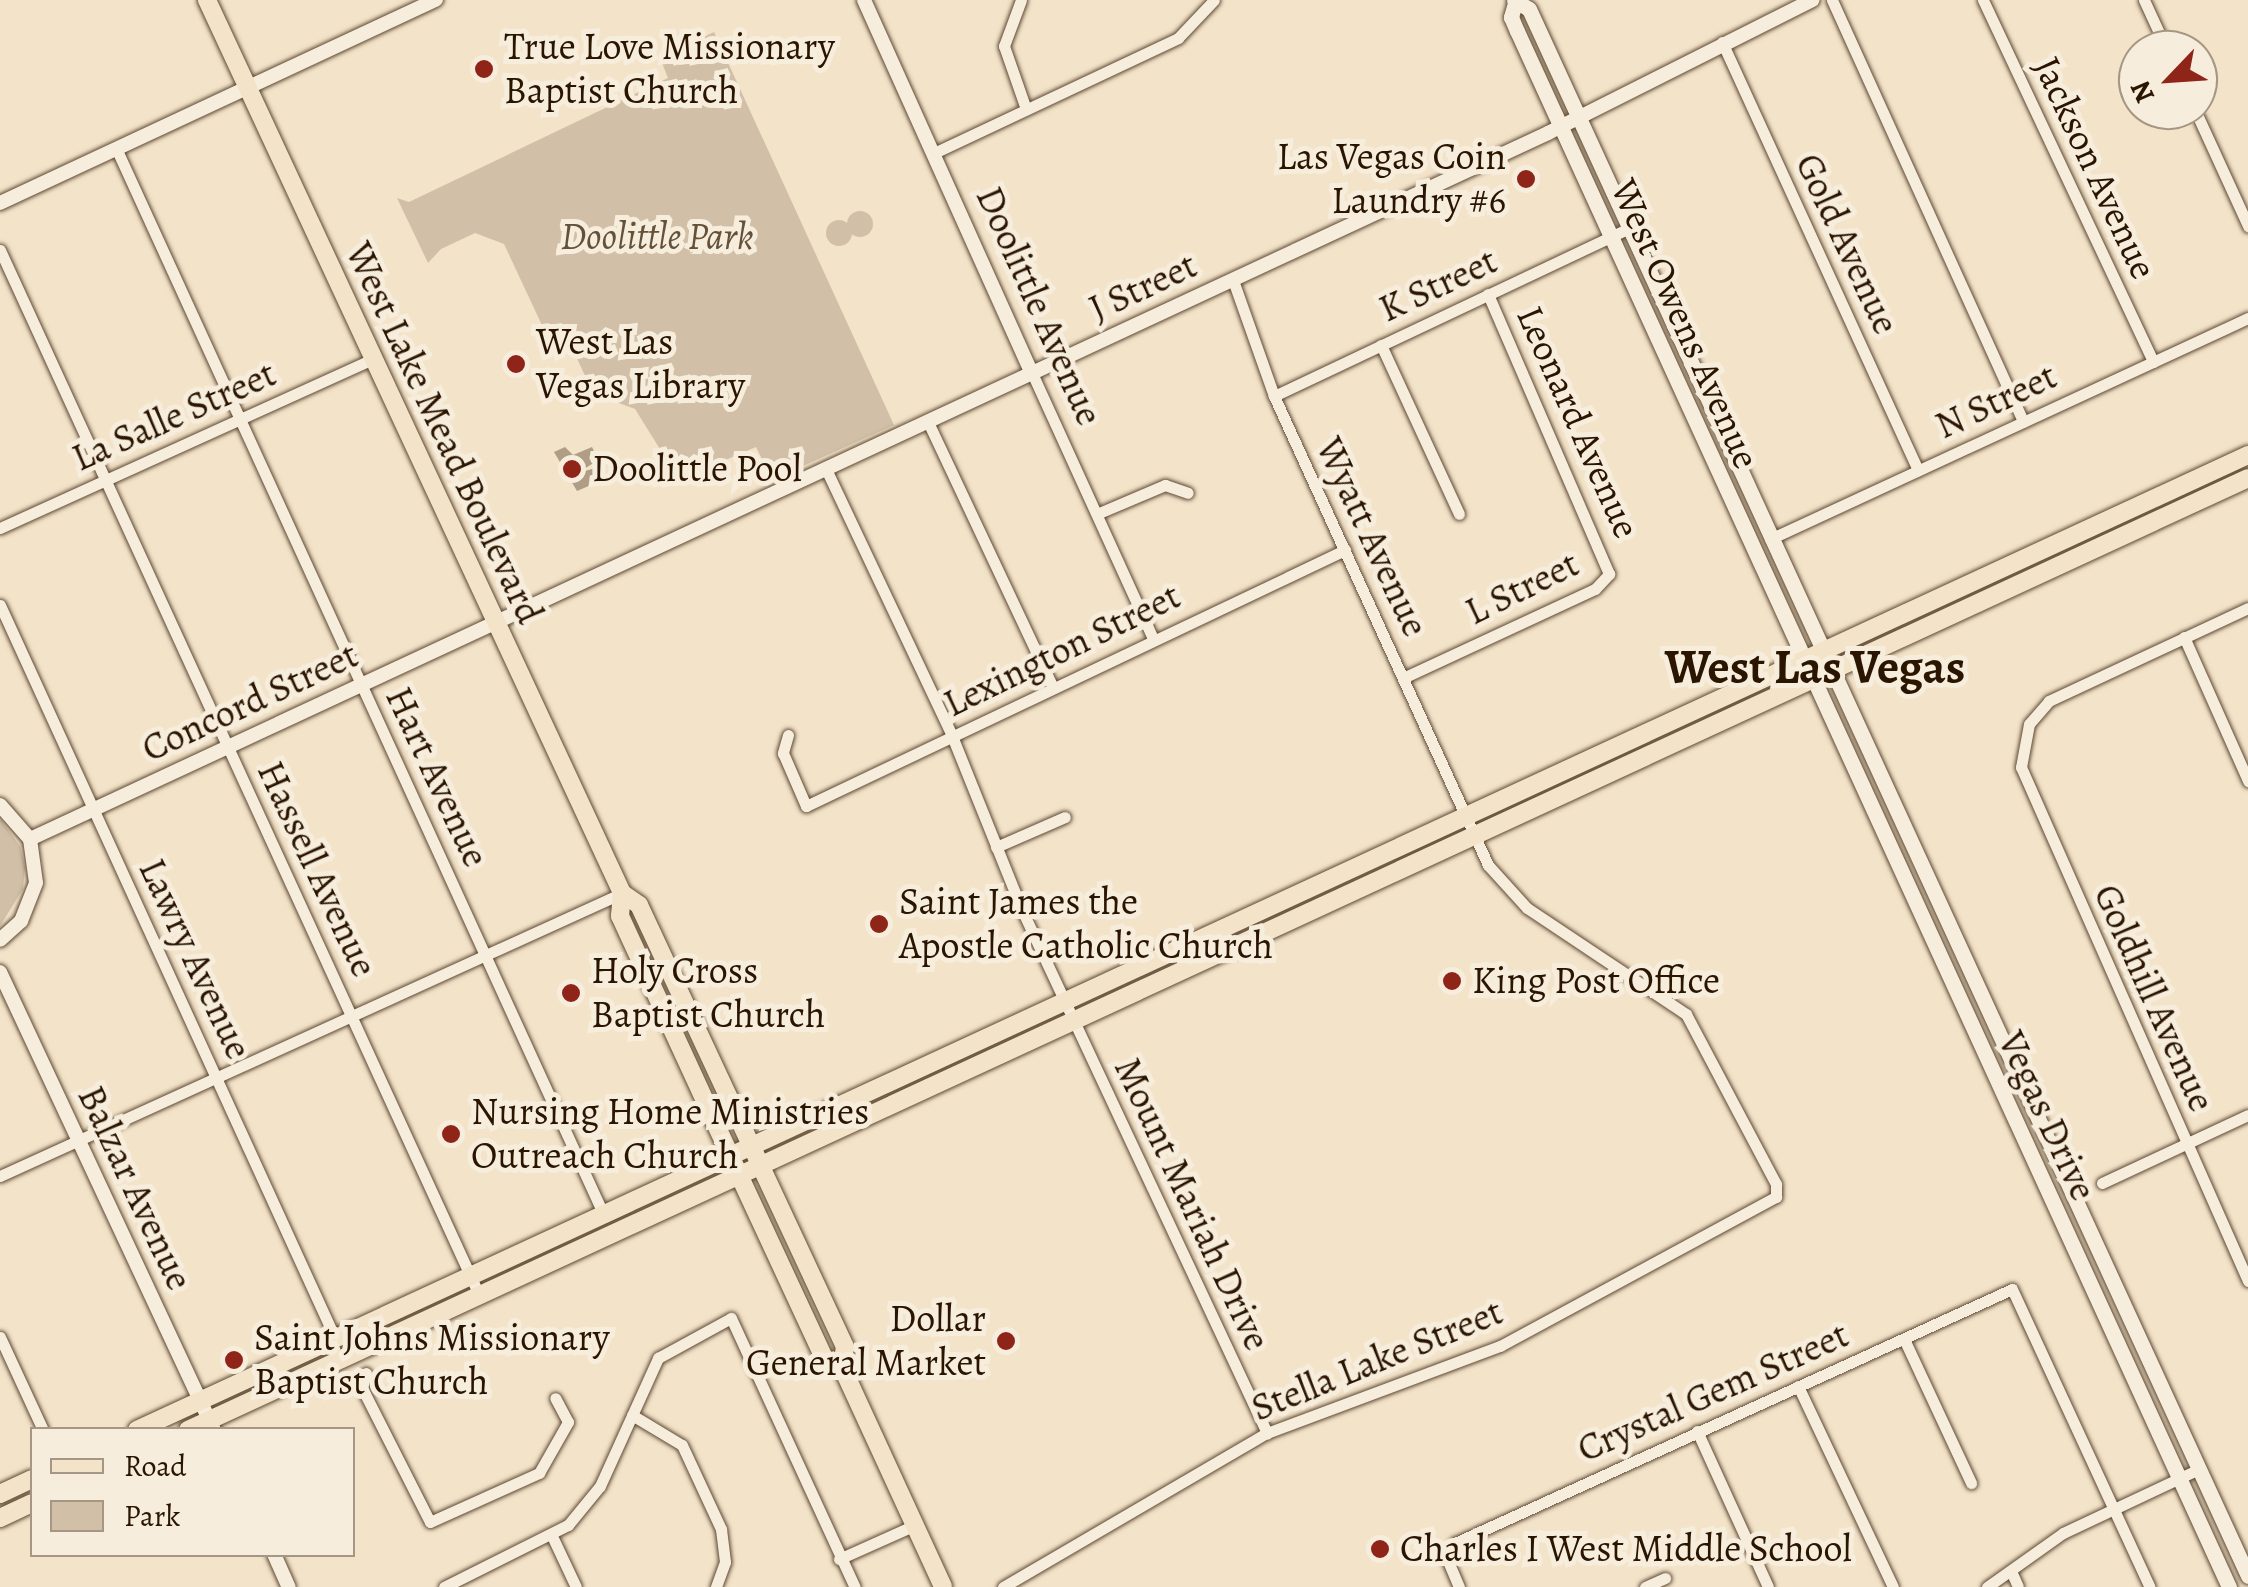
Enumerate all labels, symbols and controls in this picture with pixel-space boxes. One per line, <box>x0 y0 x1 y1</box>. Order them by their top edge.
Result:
place label: True Love Missionary Baptist Church <box>504 24 835 113</box>
north arrow <box>2118 30 2218 130</box>
street label: Jackson Avenue <box>2024 50 2166 286</box>
marker: True Love Missionary Baptist Church <box>473 58 495 80</box>
text: N <box>2121 75 2164 109</box>
place label: Las Vegas Coin Laundry #6 <box>1277 134 1506 223</box>
street label: Gold Avenue <box>1785 147 1909 341</box>
marker: Las Vegas Coin Laundry #6 <box>1515 168 1537 190</box>
street label: West Owens Avenue <box>1601 172 1769 476</box>
street label: Doolittle Avenue <box>966 180 1112 432</box>
park label: Doolittle Park <box>560 214 754 260</box>
street label: West Lake Mead Boulevard <box>336 235 552 631</box>
street label: K Street <box>1372 238 1504 332</box>
street label: J Street <box>1082 242 1204 332</box>
street label: Leonard Avenue <box>1507 299 1649 545</box>
place label: West Las Vegas Library <box>536 319 745 408</box>
street label: La Salle Street <box>65 351 283 481</box>
marker: West Las Vegas Library <box>505 353 527 375</box>
street label: N Street <box>1928 353 2064 449</box>
street label: Wyatt Avenue <box>1306 430 1438 644</box>
place label: Doolittle Pool <box>592 446 802 492</box>
marker: Doolittle Pool <box>561 458 583 480</box>
street label: L Street <box>1458 541 1586 635</box>
street label: Lexington Street <box>936 573 1188 727</box>
street label: Concord Street <box>135 632 365 772</box>
district label: West Las Vegas <box>1665 639 1965 697</box>
street label: Hart Avenue <box>375 680 499 874</box>
street label: Hassell Avenue <box>247 754 387 984</box>
street label: Lawry Avenue <box>129 852 261 1066</box>
street label: Goldhill Avenue <box>2084 878 2224 1118</box>
place label: Saint James the Apostle Catholic Church <box>899 879 1273 968</box>
marker: Saint James the Apostle Catholic Church <box>868 913 890 935</box>
place label: Holy Cross Baptist Church <box>591 948 825 1038</box>
place label: King Post Office <box>1472 958 1720 1004</box>
marker: King Post Office <box>1441 970 1463 992</box>
marker: Holy Cross Baptist Church <box>560 982 582 1004</box>
street label: Vegas Drive <box>1988 1024 2106 1208</box>
street label: Mount Mariah Drive <box>1104 1051 1280 1357</box>
street label: Balzar Avenue <box>68 1079 202 1297</box>
place label: Nursing Home Ministries Outreach Church <box>471 1089 869 1178</box>
marker: Nursing Home Ministries Outreach Church <box>440 1123 462 1145</box>
street label: Stella Lake Street <box>1245 1289 1509 1431</box>
place label: Dollar General Market <box>746 1296 986 1386</box>
street label: Crystal Gem Street <box>1571 1312 1855 1472</box>
place label: Saint Johns Missionary Baptist Church <box>254 1315 610 1405</box>
marker: Dollar General Market <box>995 1330 1017 1352</box>
marker: Saint Johns Missionary Baptist Church <box>223 1349 245 1371</box>
legend <box>30 1427 355 1557</box>
text: Road <box>124 1446 186 1486</box>
text: Park <box>124 1496 180 1536</box>
place label: Charles I West Middle School <box>1400 1526 1852 1572</box>
marker: Charles I West Middle School <box>1369 1538 1391 1560</box>

